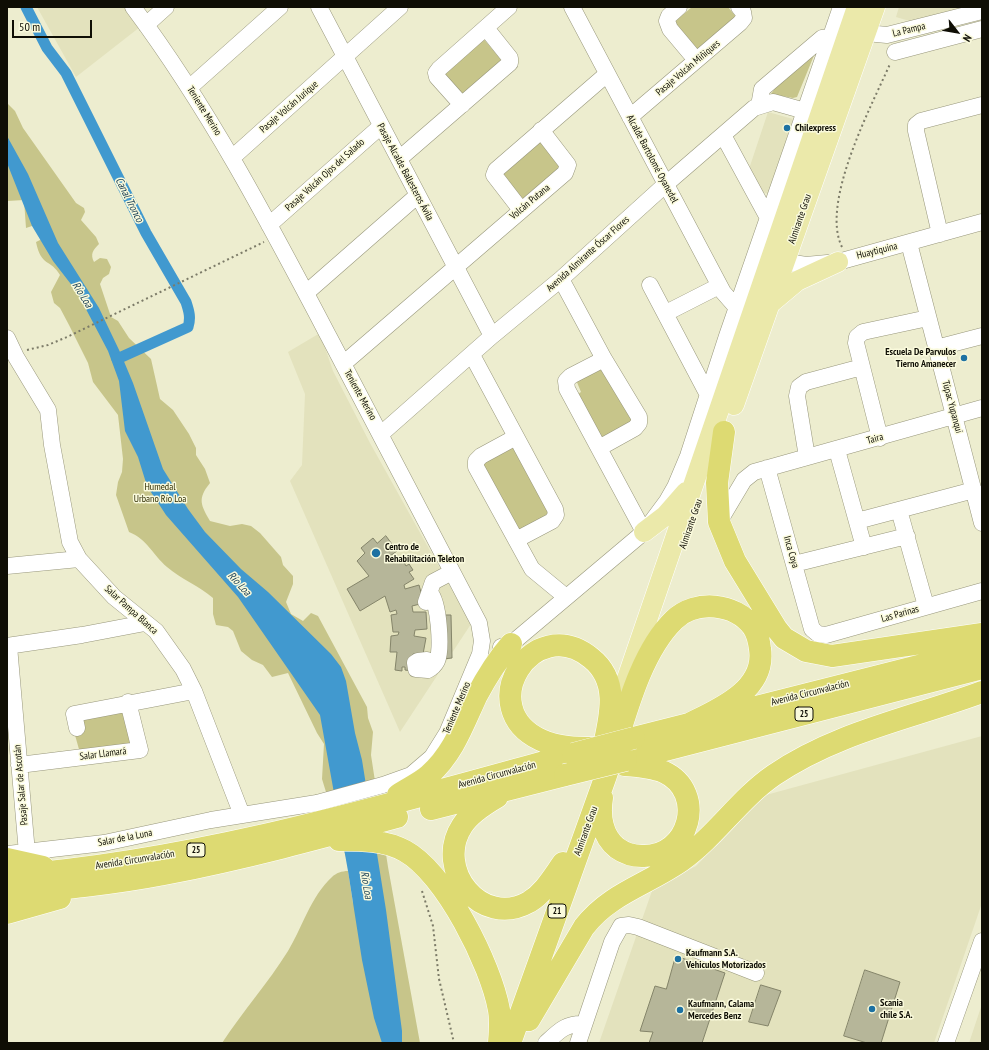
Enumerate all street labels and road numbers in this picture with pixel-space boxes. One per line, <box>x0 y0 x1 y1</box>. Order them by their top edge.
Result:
street label: La Pampa <box>891 20 927 40</box>
street label: Pasaje Volcán Miñiques <box>653 38 723 98</box>
street label: Pasaje Volcán Jurique <box>257 78 321 136</box>
street label: Teniente Merino <box>184 84 224 138</box>
street label: Alcalde Bartolomé Oyanedel <box>624 113 680 205</box>
street label: Pasaje Alcalde Ballesteros Ávila <box>374 121 436 223</box>
street label: Pasaje Volcán Ojos del Salado <box>283 136 367 214</box>
street label: Volcán Putana <box>508 182 552 222</box>
street label: Almirante Grau <box>786 193 814 245</box>
street label: Avenida Almirante Óscar Flores <box>544 214 632 294</box>
street label: Huaytiquina <box>855 240 899 262</box>
street label: Teniente Merino <box>341 368 379 422</box>
street label: Túpac Yupanqui <box>939 379 965 435</box>
street label: Taira <box>865 431 885 447</box>
street label: Almirante Grau <box>677 498 705 550</box>
street label: Inca Coya <box>781 535 801 569</box>
street label: Salar Pampa Blanca <box>102 583 160 637</box>
street label: Las Parinas <box>880 603 920 625</box>
street label: Avenida Circunvalación <box>770 678 850 708</box>
street label: Teniente Merino <box>441 680 473 736</box>
road number: 25 <box>795 707 813 721</box>
street label: Pasaje Salar de Ascotán <box>11 744 31 826</box>
street label: Salar Llamará <box>79 745 127 763</box>
street label: Avenida Circunvalación <box>457 759 537 791</box>
street label: Almirante Grau <box>572 805 600 857</box>
street label: Salar de la Luna <box>97 827 153 849</box>
road number: 25 <box>187 843 205 857</box>
street label: Avenida Circunvalación <box>95 848 175 872</box>
road number: 21 <box>548 904 566 918</box>

